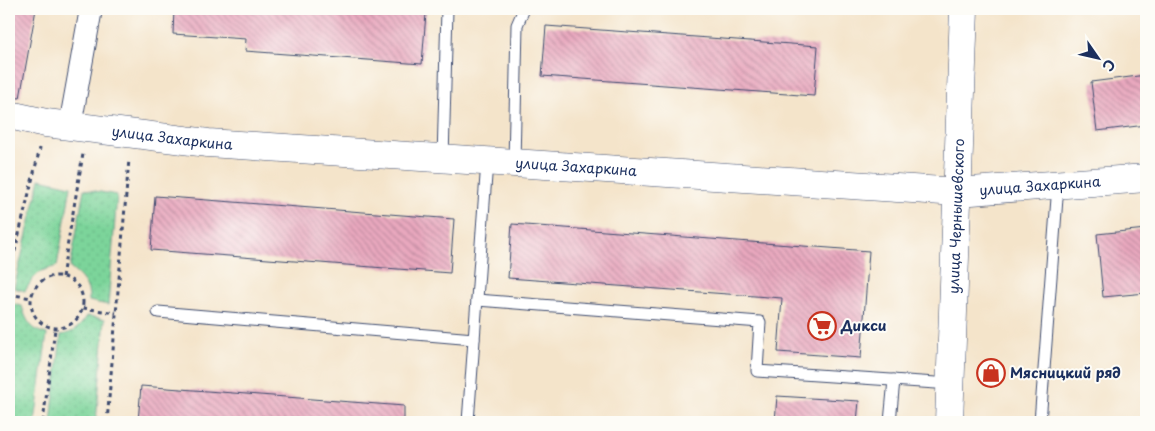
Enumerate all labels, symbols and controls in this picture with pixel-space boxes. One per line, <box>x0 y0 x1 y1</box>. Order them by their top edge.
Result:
north arrow <box>1072 32 1122 82</box>
text: С <box>1098 55 1121 76</box>
street label: улица Захаркина <box>111 120 234 155</box>
street label: улица Чернышевского <box>943 138 969 294</box>
street label: улица Захаркина <box>515 152 638 181</box>
street label: улица Захаркина <box>979 170 1102 200</box>
supermarket icon: Дикси <box>807 311 837 341</box>
place label: Дикси <box>840 315 886 336</box>
shop icon: Мясницкий ряд <box>976 358 1006 388</box>
place label: Мясницкий ряд <box>1010 362 1121 383</box>

